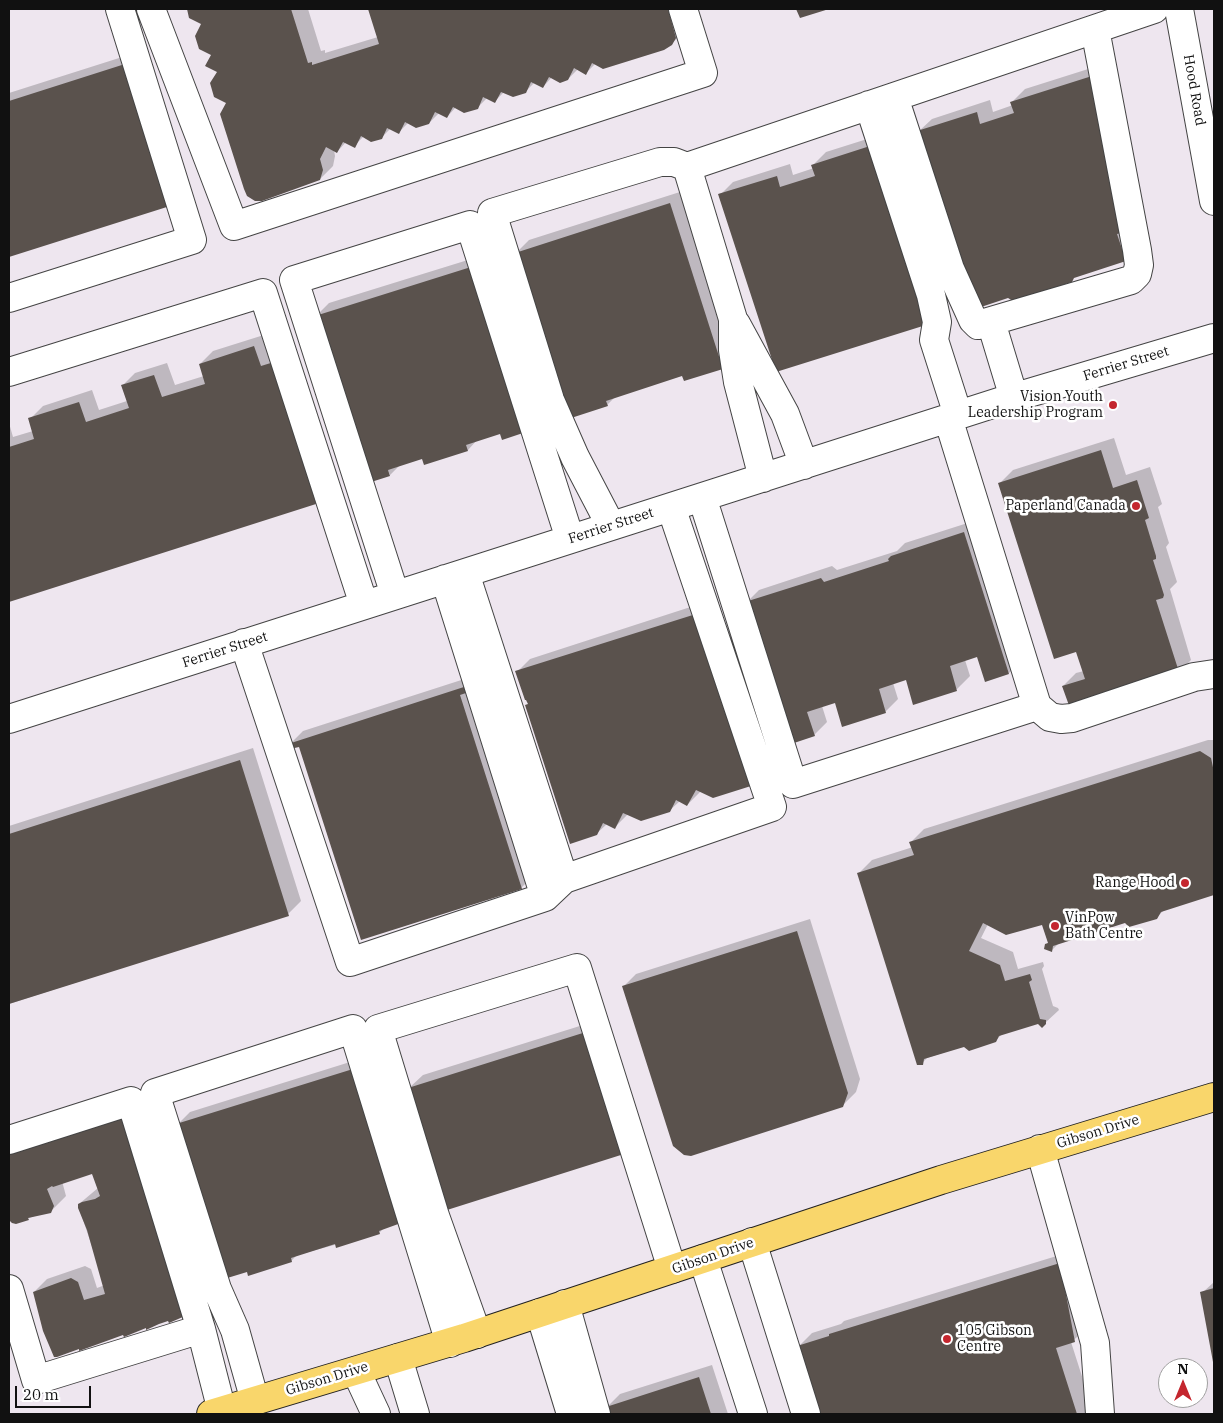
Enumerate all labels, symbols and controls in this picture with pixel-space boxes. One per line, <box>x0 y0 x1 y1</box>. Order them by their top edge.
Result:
street label: Hood Road <box>1179 53 1209 127</box>
street label: Ferrier Street <box>1081 343 1171 385</box>
place label: Vision Youth Leadership Program <box>968 389 1103 422</box>
marker: Vision Youth Leadership Program <box>1107 399 1119 411</box>
place label: Paperland Canada <box>1006 498 1126 514</box>
marker: Paperland Canada <box>1130 500 1142 512</box>
street label: Ferrier Street <box>566 504 656 548</box>
street label: Ferrier Street <box>180 628 270 672</box>
place label: Range Hood <box>1095 875 1175 891</box>
marker: Range Hood <box>1179 877 1191 889</box>
place label: VinPow Bath Centre <box>1065 910 1143 942</box>
marker: VinPow Bath Centre <box>1049 920 1061 932</box>
street label: Gibson Drive <box>1055 1112 1141 1152</box>
street label: Gibson Drive <box>670 1234 756 1278</box>
place label: 105 Gibson Centre <box>957 1323 1032 1355</box>
marker: 105 Gibson Centre <box>941 1333 953 1345</box>
north arrow <box>1158 1358 1208 1408</box>
street label: Gibson Drive <box>284 1359 370 1399</box>
text: N <box>1177 1360 1189 1378</box>
scale bar <box>18 1376 94 1408</box>
text: 20 m <box>23 1385 59 1404</box>

